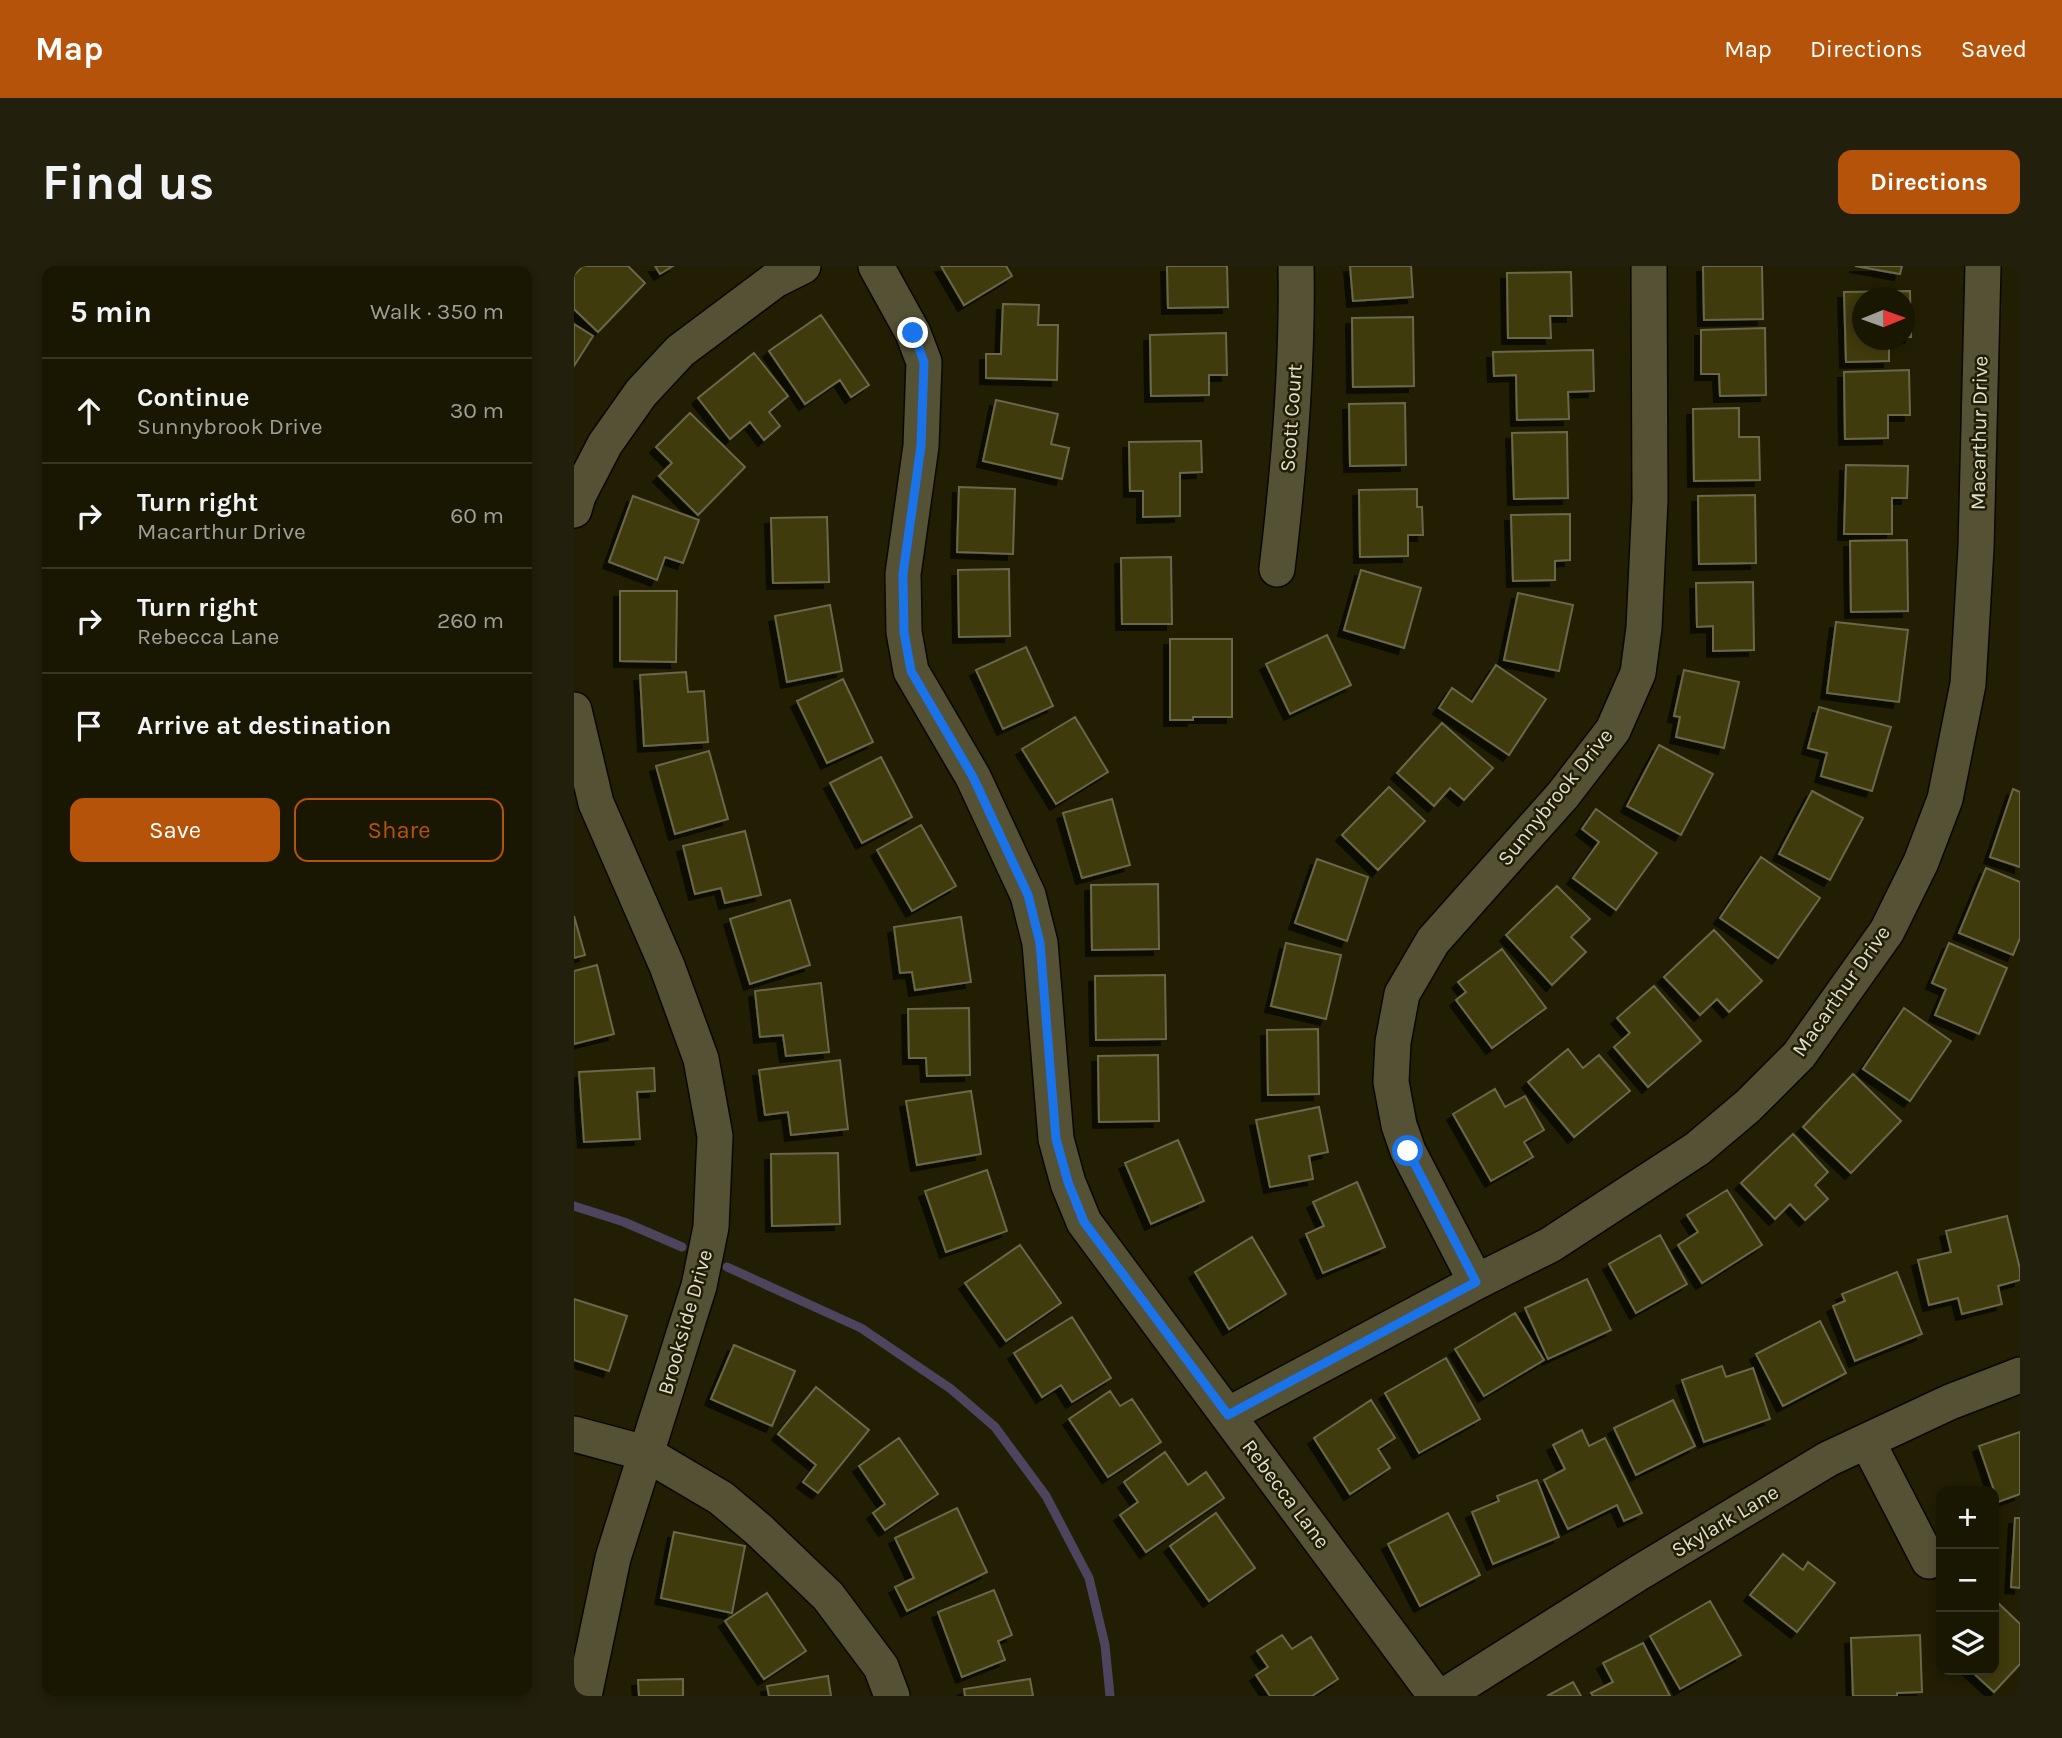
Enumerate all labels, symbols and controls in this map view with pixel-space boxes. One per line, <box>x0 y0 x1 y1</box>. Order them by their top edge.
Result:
text: Map <box>35 30 103 68</box>
text: Map <box>1724 35 1772 63</box>
text: Directions <box>1810 35 1923 63</box>
text: Saved <box>1961 35 2027 63</box>
button: Directions <box>1838 150 2020 214</box>
text: Find us <box>42 154 214 211</box>
north arrow <box>1852 287 1915 350</box>
text: 5 min <box>70 294 152 330</box>
text: Walk · 350 m <box>370 298 504 325</box>
route end <box>897 317 928 348</box>
street label: Macarthur Drive <box>1966 356 1992 510</box>
street label: Scott Court <box>1275 363 1307 473</box>
text: Continue <box>137 382 249 413</box>
icon: ahead <box>70 392 108 430</box>
text: 30 m <box>450 397 504 424</box>
text: Sunnybrook Drive <box>137 413 323 440</box>
text: Turn right <box>137 487 258 518</box>
icon: right <box>70 497 108 535</box>
text: 60 m <box>450 502 504 529</box>
text: Macarthur Drive <box>137 518 306 545</box>
text: Turn right <box>137 592 258 623</box>
icon: right <box>70 602 108 640</box>
text: 260 m <box>437 607 504 634</box>
text: Rebecca Lane <box>137 623 279 650</box>
icon: arrive <box>70 707 108 745</box>
text: Arrive at destination <box>137 710 391 741</box>
street label: Sunnybrook Drive <box>1492 724 1618 870</box>
button: Save <box>70 798 280 862</box>
button: Share <box>294 798 504 862</box>
street label: Macarthur Drive <box>1787 921 1895 1061</box>
route start <box>1392 1135 1423 1166</box>
street label: Brookside Drive <box>653 1247 717 1397</box>
street label: Rebecca Lane <box>1237 1435 1335 1553</box>
street label: Skylark Lane <box>1667 1480 1783 1562</box>
map controls <box>1936 1486 1999 1675</box>
button: + <box>1936 1486 1999 1549</box>
button: − <box>1936 1549 1999 1612</box>
button: layers <box>1936 1612 1999 1675</box>

